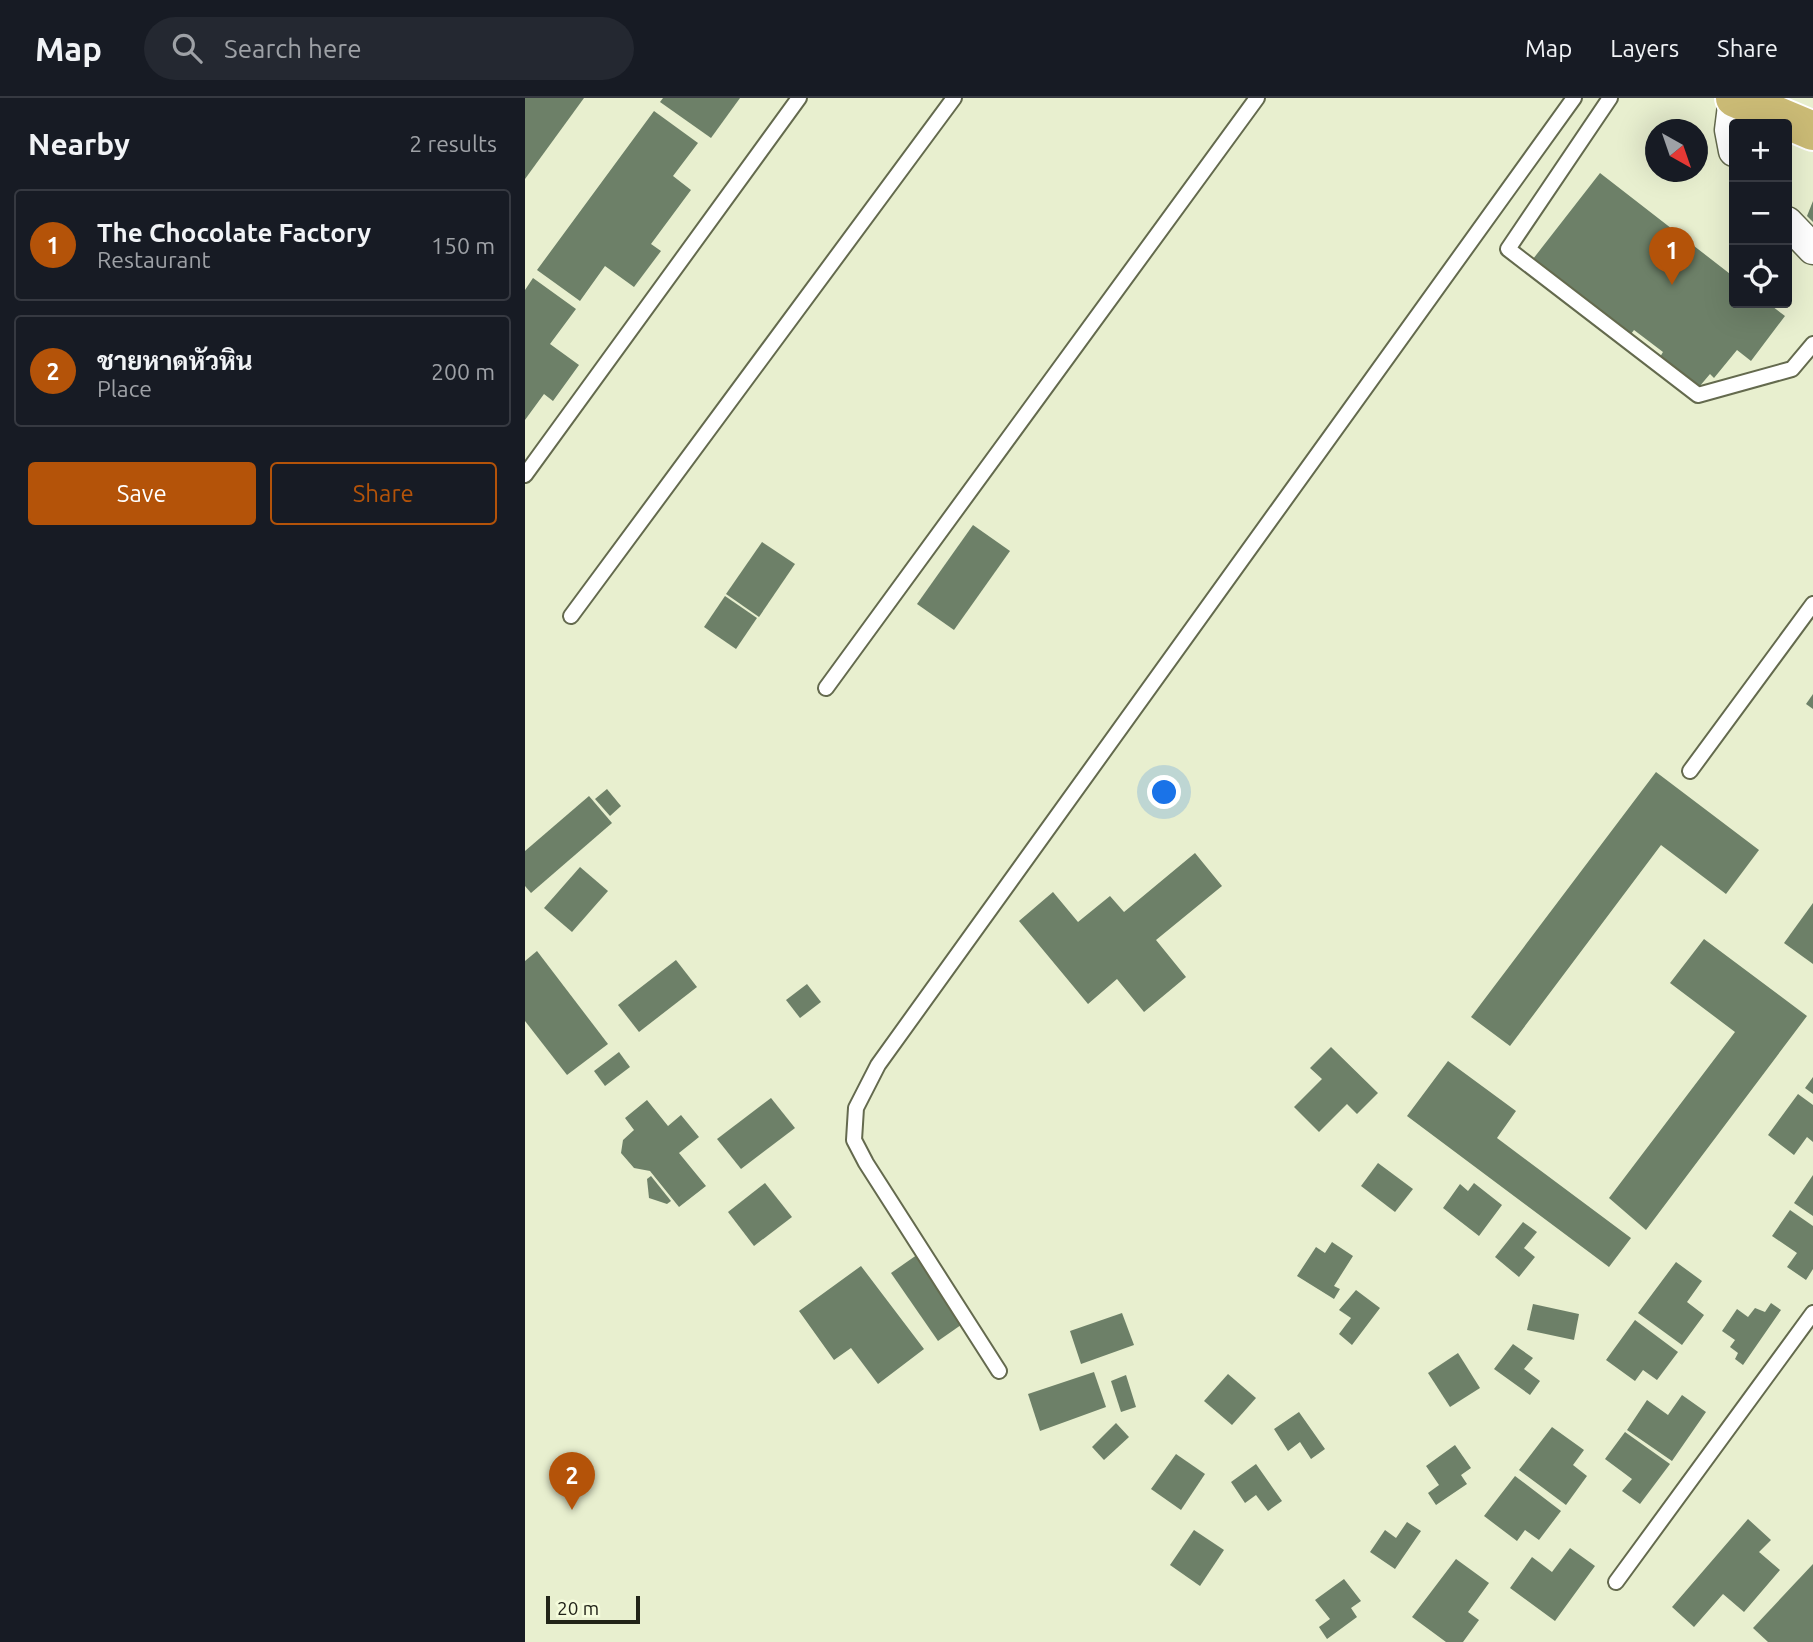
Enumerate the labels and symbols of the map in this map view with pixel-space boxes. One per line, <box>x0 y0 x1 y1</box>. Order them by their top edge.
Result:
north arrow <box>1645 119 1708 182</box>
pin: 1 <box>1649 227 1695 285</box>
your location <box>1147 775 1181 809</box>
pin: 2 <box>549 1452 595 1510</box>
scale bar <box>546 1593 641 1625</box>

